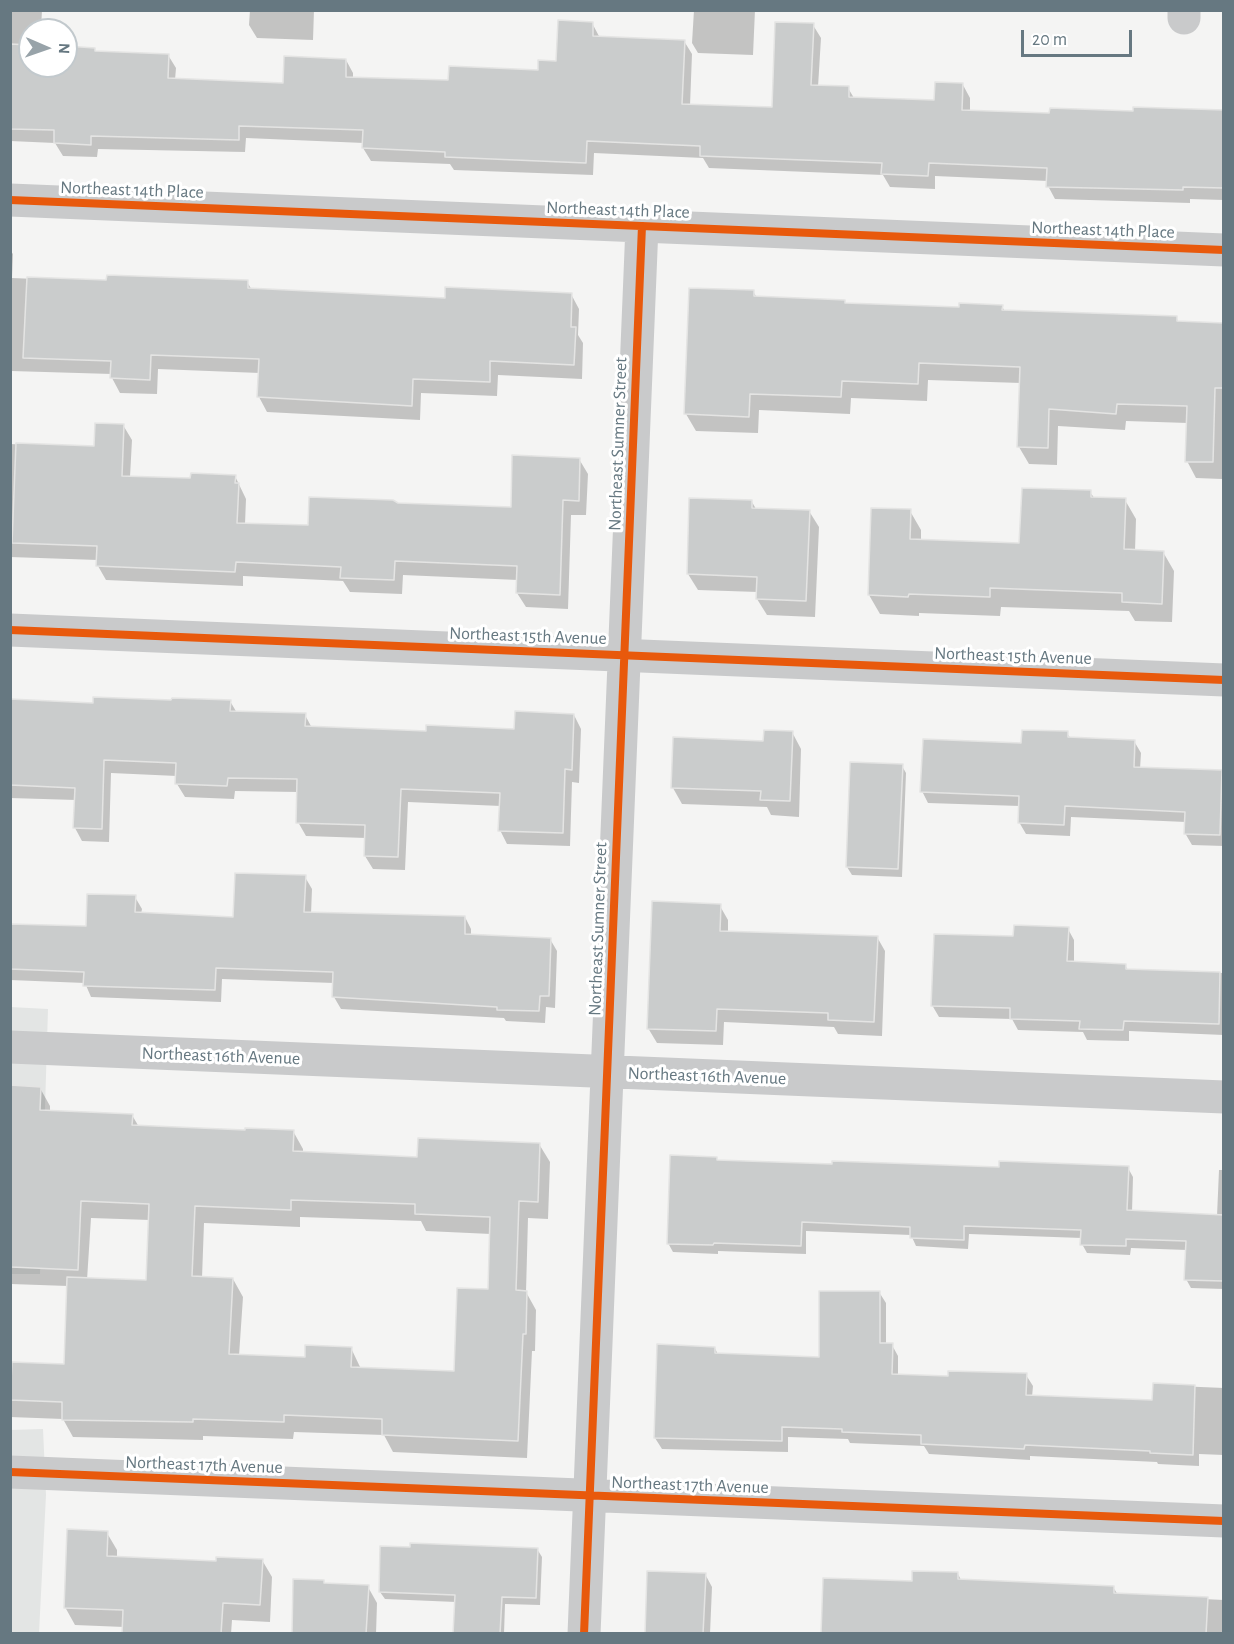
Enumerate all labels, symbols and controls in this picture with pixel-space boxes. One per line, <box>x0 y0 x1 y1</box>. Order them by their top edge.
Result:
north arrow <box>18 18 78 78</box>
scale bar <box>1024 18 1135 56</box>
text: 20 m <box>1032 31 1067 49</box>
text: N <box>56 43 72 54</box>
street label: Northeast 14th Place <box>60 177 204 203</box>
street label: Northeast 14th Place <box>546 197 690 223</box>
street label: Northeast 14th Place <box>1031 217 1175 243</box>
street label: Northeast Sumner Street <box>604 357 632 531</box>
street label: Northeast 15th Avenue <box>449 622 607 650</box>
street label: Northeast 15th Avenue <box>934 642 1092 670</box>
street label: Northeast Sumner Street <box>584 842 612 1016</box>
street label: Northeast 16th Avenue <box>141 1042 301 1070</box>
street label: Northeast 16th Avenue <box>627 1062 787 1090</box>
street label: Northeast 17th Avenue <box>125 1451 283 1479</box>
street label: Northeast 17th Avenue <box>611 1471 769 1499</box>

